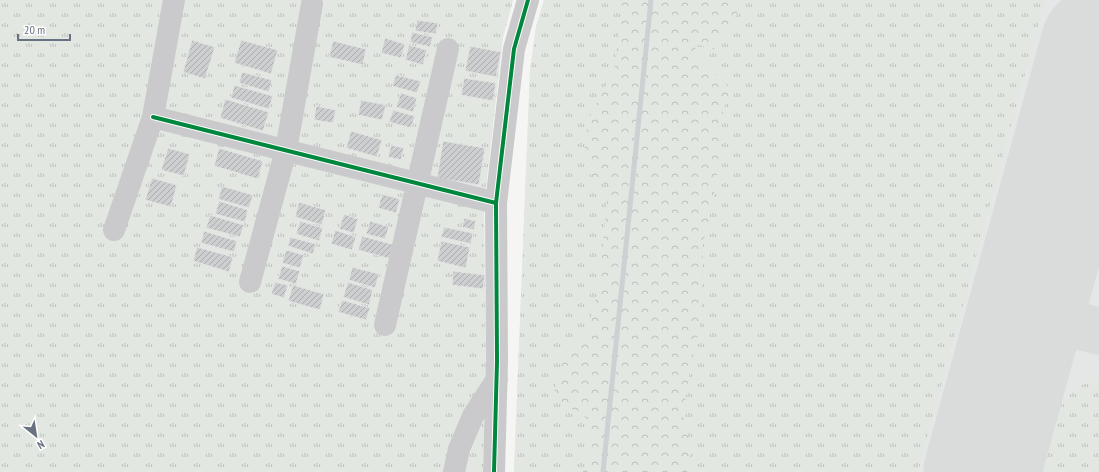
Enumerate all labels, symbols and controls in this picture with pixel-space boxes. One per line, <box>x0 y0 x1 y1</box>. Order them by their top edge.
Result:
scale bar <box>18 16 70 42</box>
text: 20 m <box>24 22 45 37</box>
north arrow <box>16 416 56 456</box>
text: N <box>35 437 47 452</box>

